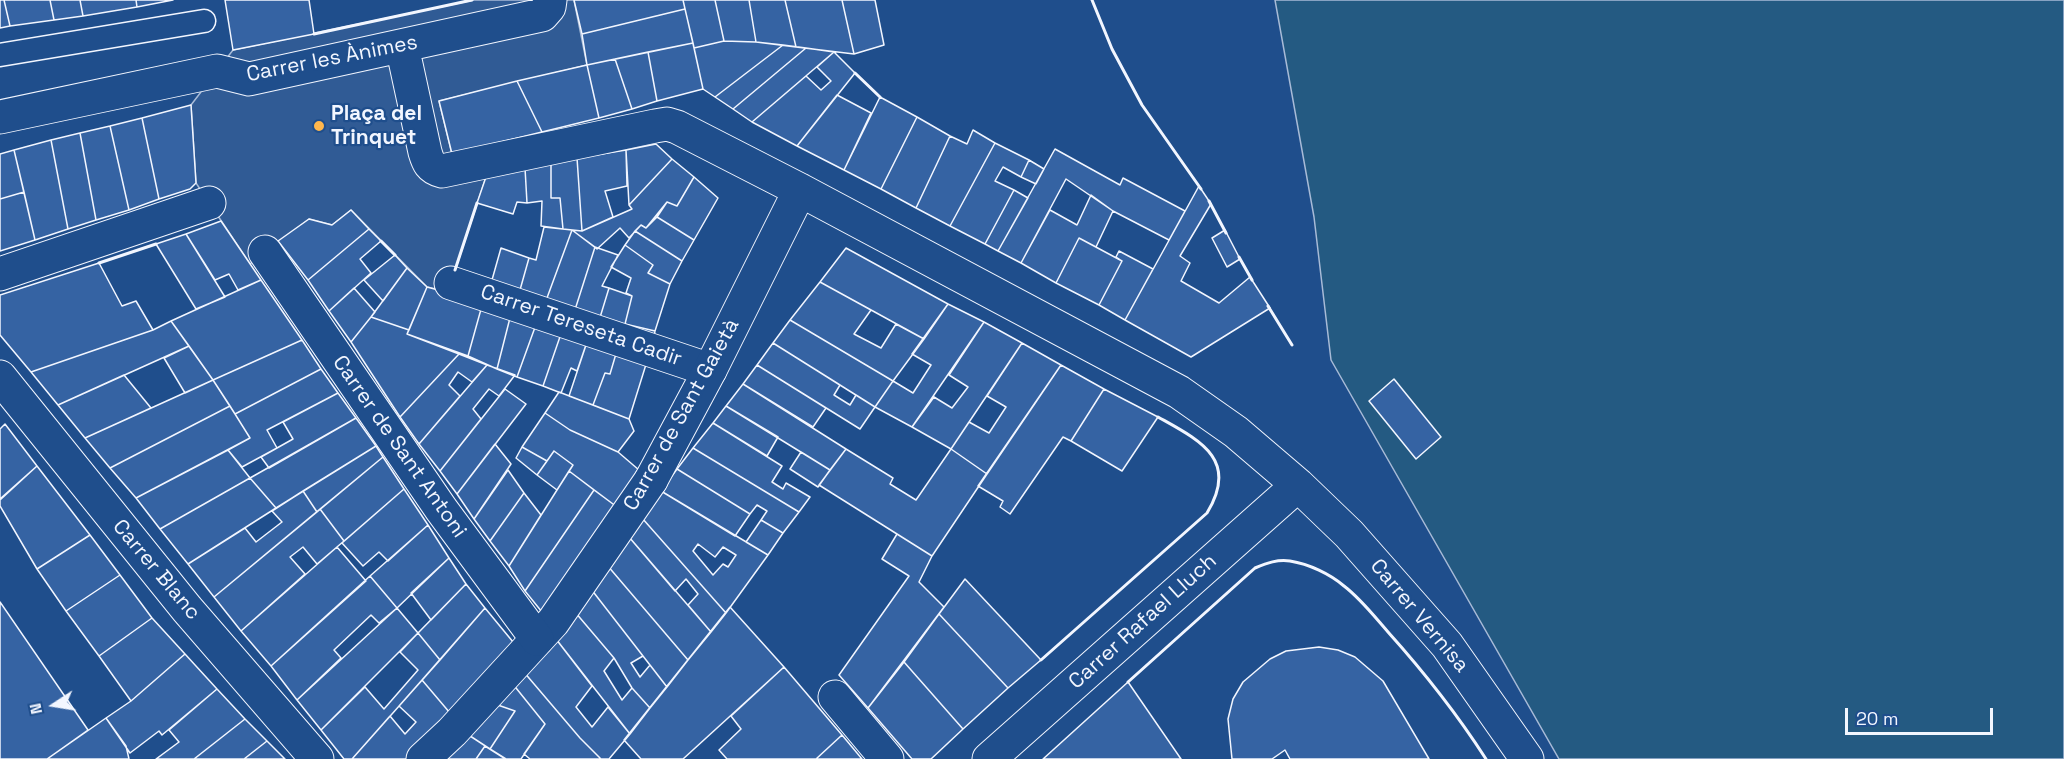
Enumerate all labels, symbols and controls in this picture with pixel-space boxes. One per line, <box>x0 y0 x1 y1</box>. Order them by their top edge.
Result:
street label: Carrer les Ànimes <box>244 30 420 88</box>
place label: Plaça del Trinquet <box>331 101 422 151</box>
marker: Plaça del Trinquet <box>312 119 326 133</box>
street label: Carrer Tereseta Cadir <box>477 280 685 372</box>
street label: Carrer de Sant Gaietà <box>619 315 745 515</box>
street label: Carrer de Sant Antoni <box>327 351 471 543</box>
street label: Carrer Blanc <box>107 515 205 625</box>
street label: Carrer Rafael Lluch <box>1064 549 1222 695</box>
street label: Carrer Vernisa <box>1364 554 1474 678</box>
north arrow <box>24 675 84 735</box>
scale bar <box>1848 696 1996 734</box>
text: N <box>25 701 47 716</box>
text: 20 m <box>1856 707 1899 730</box>

